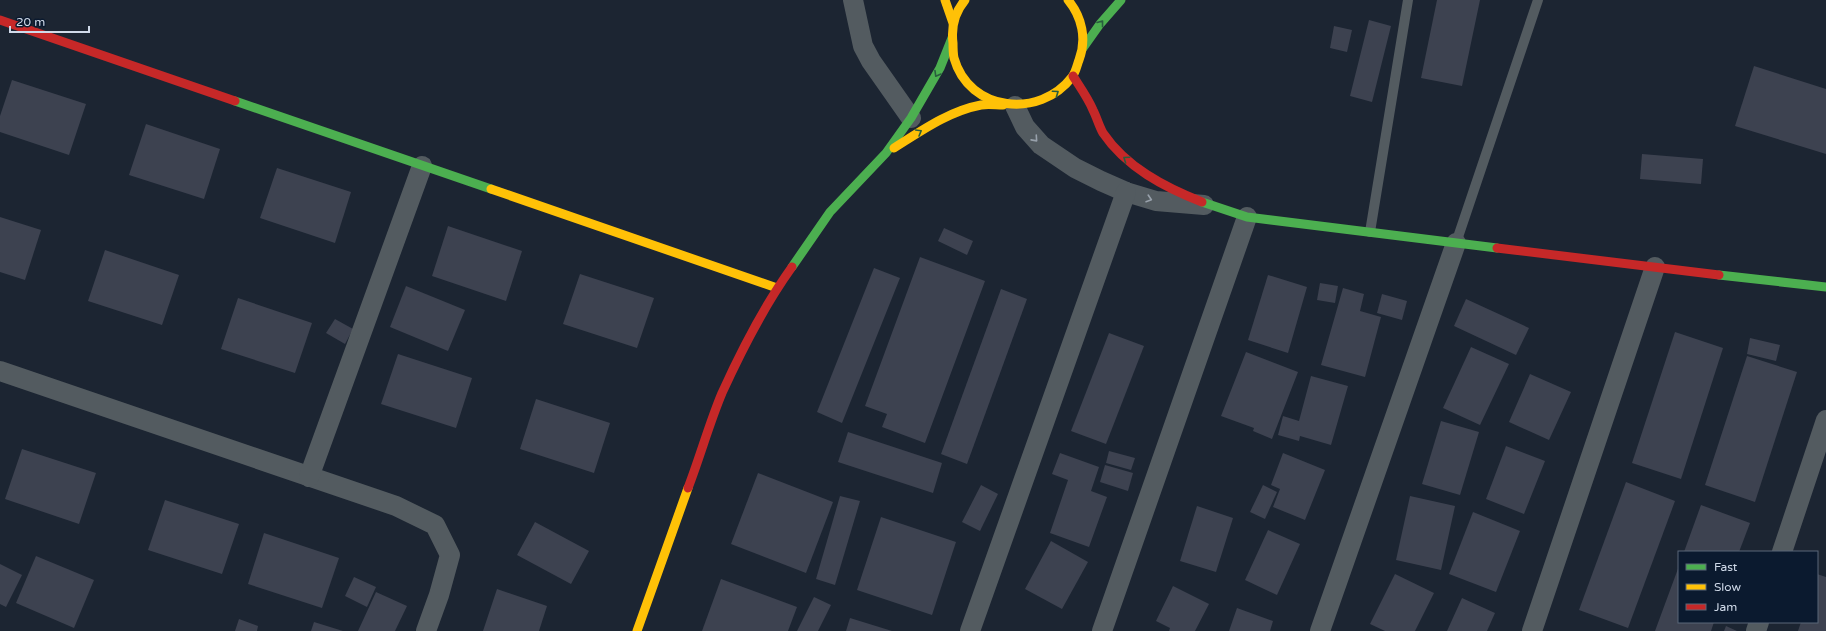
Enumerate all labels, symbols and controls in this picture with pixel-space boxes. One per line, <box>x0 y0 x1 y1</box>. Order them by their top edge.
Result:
scale bar <box>10 8 89 34</box>
text: 20 m <box>16 15 45 29</box>
one-way arrow <box>1096 20 1103 27</box>
one-way arrow <box>934 70 941 77</box>
one-way arrow <box>1051 91 1058 98</box>
one-way arrow <box>915 130 922 137</box>
one-way arrow <box>1031 134 1038 142</box>
one-way arrow <box>1123 156 1130 164</box>
one-way arrow <box>1146 194 1153 203</box>
legend <box>1678 551 1818 623</box>
text: Fast <box>1714 560 1738 574</box>
text: Slow <box>1714 580 1741 594</box>
text: Jam <box>1714 600 1737 614</box>

